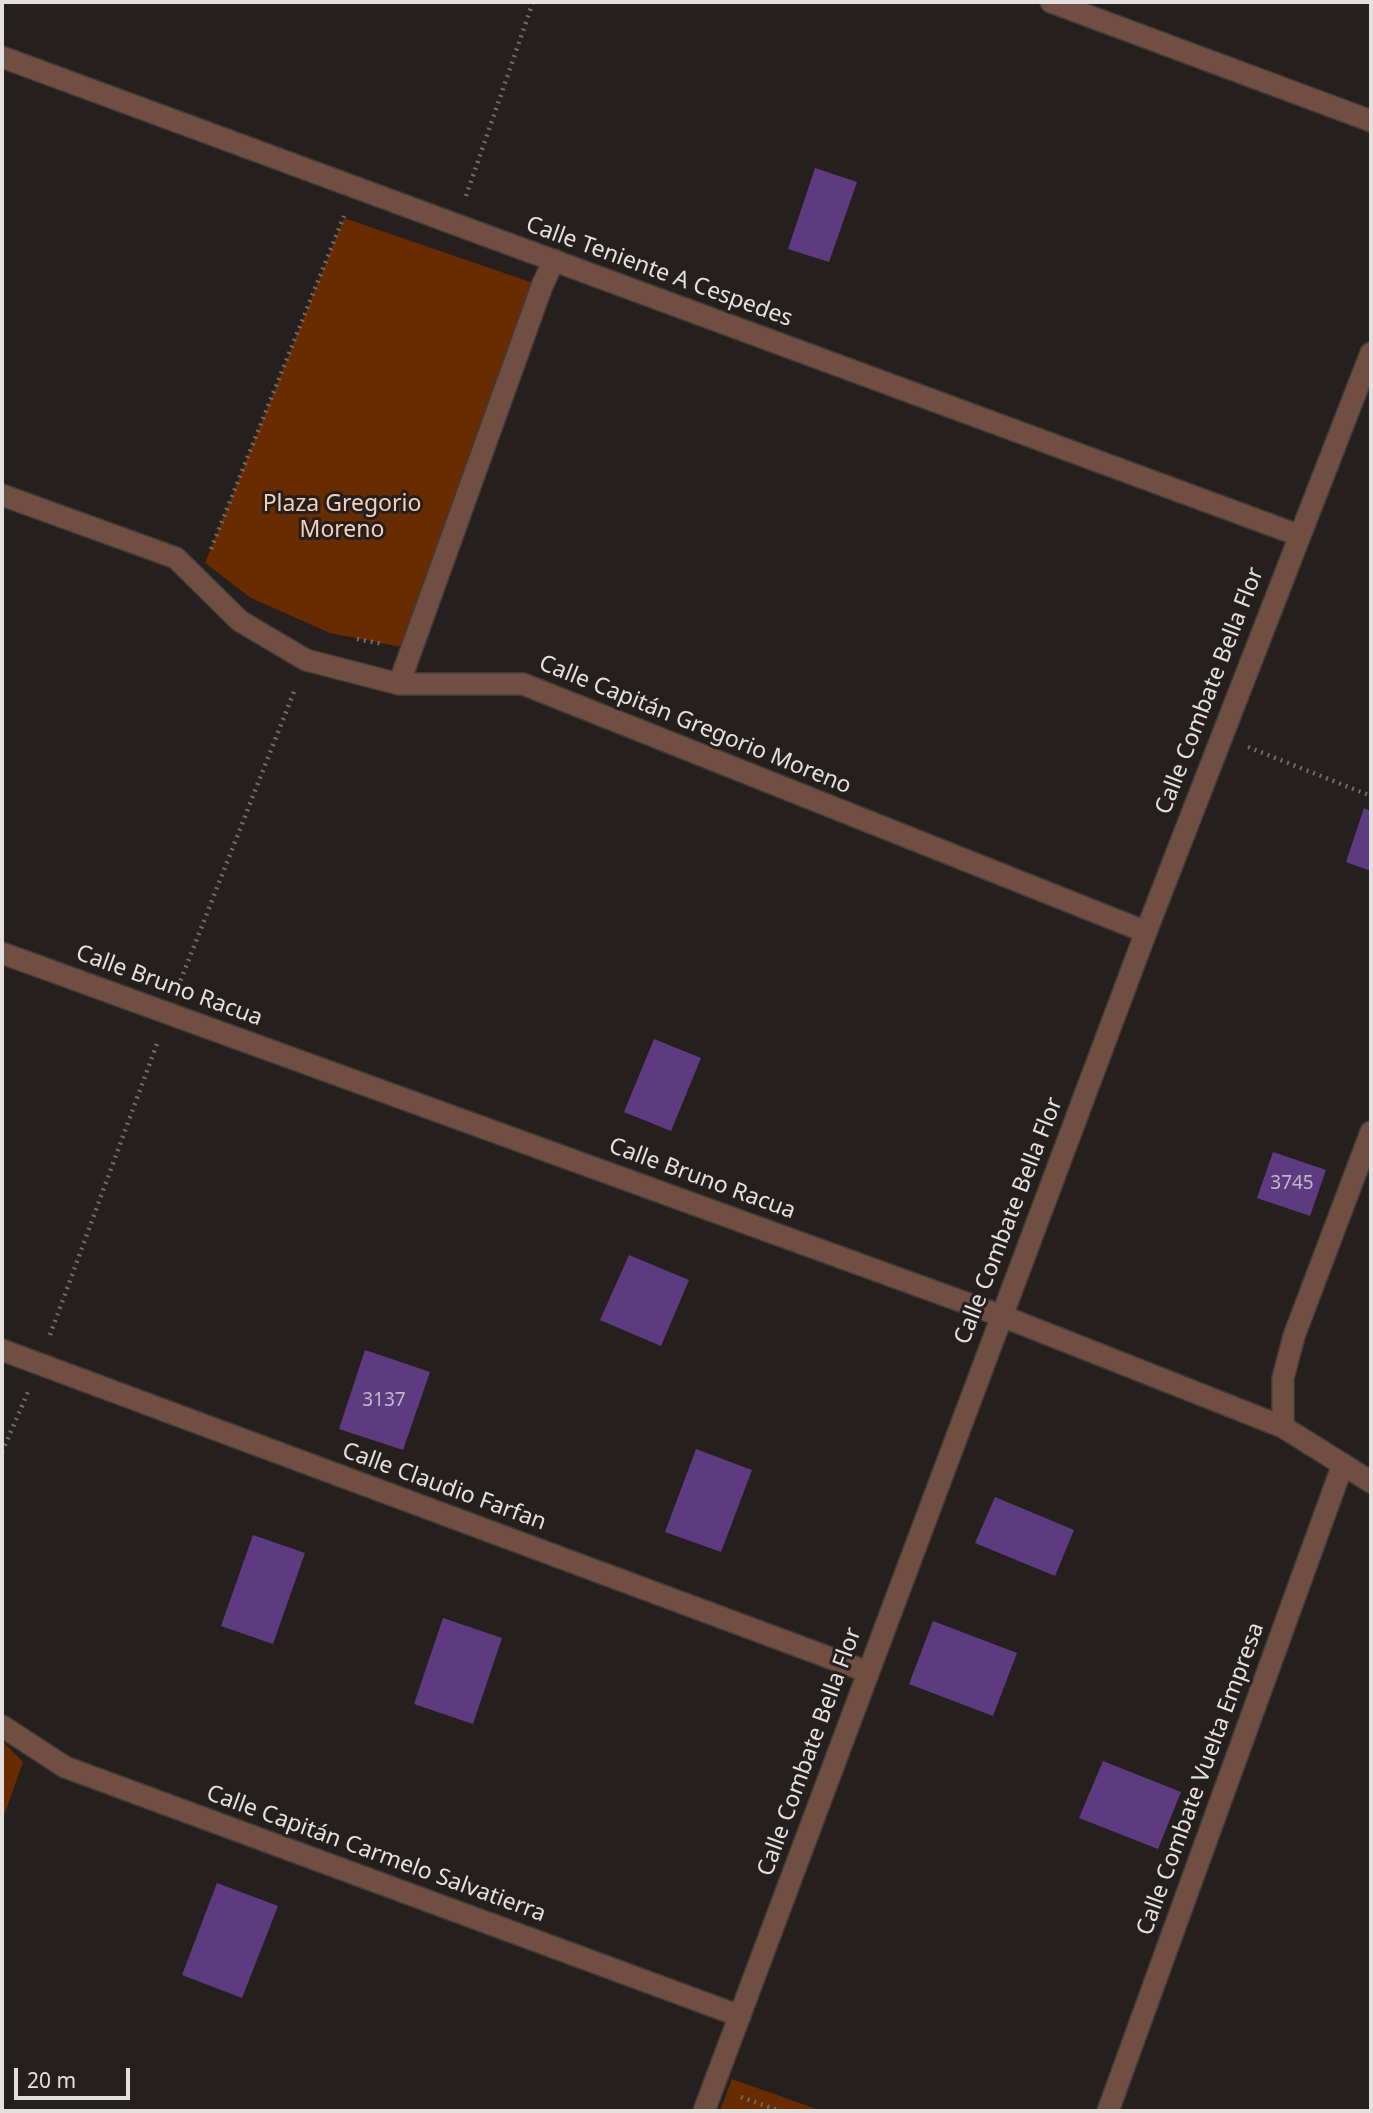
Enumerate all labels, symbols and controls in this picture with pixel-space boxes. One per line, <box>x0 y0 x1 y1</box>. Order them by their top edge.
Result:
street label: Calle Teniente A Cespedes <box>522 211 796 333</box>
park label: Plaza Gregorio Moreno <box>263 490 421 544</box>
street label: Calle Combate Bella Flor <box>1150 564 1270 818</box>
street label: Calle Capitán Gregorio Moreno <box>535 650 855 800</box>
street label: Calle Bruno Racua <box>72 939 266 1033</box>
street label: Calle Combate Bella Flor <box>949 1094 1069 1348</box>
street label: Calle Bruno Racua <box>605 1132 799 1226</box>
house number: 3745 <box>1270 1173 1314 1195</box>
house number: 3137 <box>362 1390 406 1412</box>
street label: Calle Claudio Farfan <box>338 1437 550 1537</box>
street label: Calle Combate Vuelta Empresa <box>1131 1619 1271 1939</box>
street label: Calle Combate Bella Flor <box>752 1624 868 1880</box>
street label: Calle Capitán Carmelo Salvatierra <box>203 1780 549 1928</box>
scale bar <box>18 2054 133 2098</box>
text: 20 m <box>27 2066 76 2094</box>

